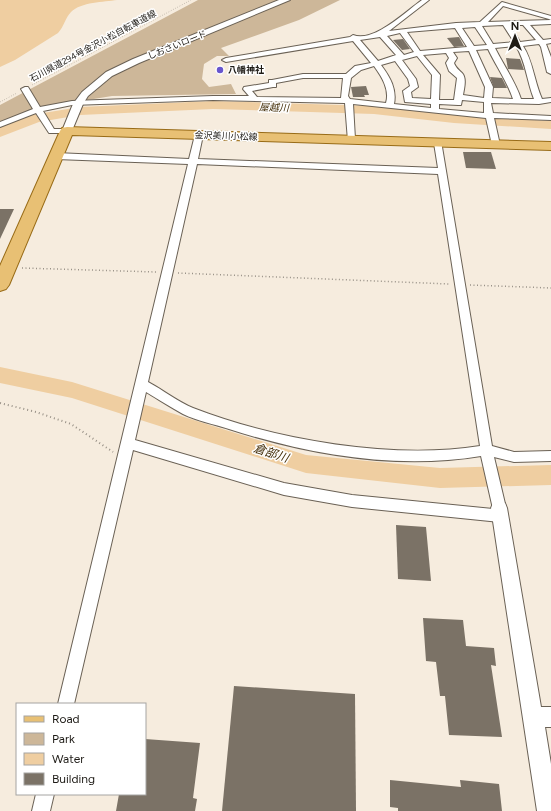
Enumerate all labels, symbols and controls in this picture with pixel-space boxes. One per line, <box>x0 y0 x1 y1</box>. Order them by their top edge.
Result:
street label: 石川県道294号金沢小松自転車道線 <box>28 7 159 84</box>
north arrow <box>495 16 535 56</box>
text: N <box>511 20 519 33</box>
street label: しおさいロード <box>146 28 208 61</box>
place label: 八幡神社 <box>228 64 264 75</box>
marker: 八幡神社 <box>215 65 225 75</box>
water label: 屋越川 <box>259 100 290 115</box>
street label: 金沢美川小松線 <box>194 129 259 142</box>
water label: 倉部川 <box>252 441 292 466</box>
legend <box>16 703 146 795</box>
text: Road <box>52 712 80 726</box>
text: Park <box>52 732 75 746</box>
text: Water <box>52 752 84 766</box>
text: Building <box>52 772 95 786</box>

